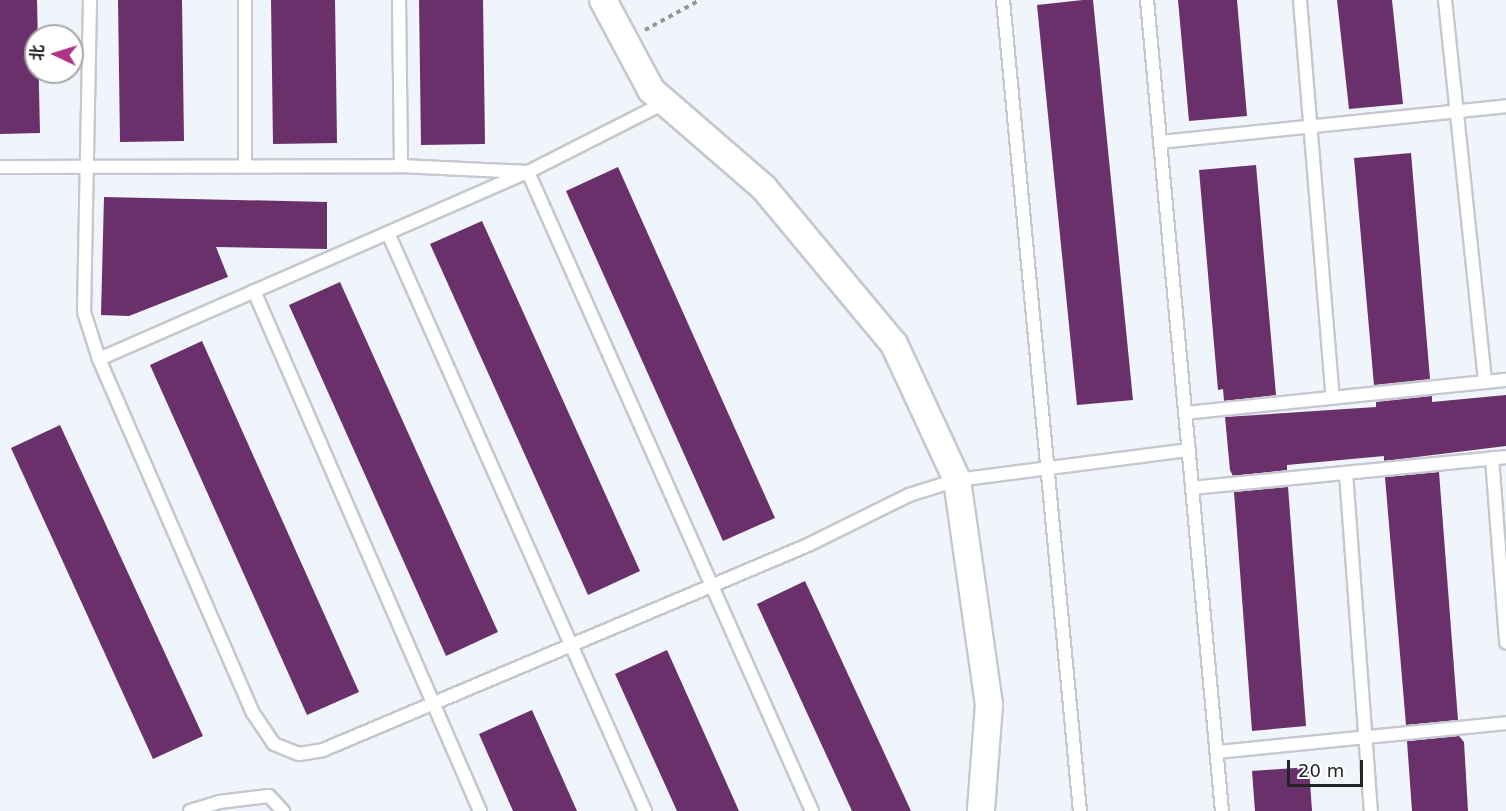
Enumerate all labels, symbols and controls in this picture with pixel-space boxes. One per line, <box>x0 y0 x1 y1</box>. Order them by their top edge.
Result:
north arrow <box>24 24 84 84</box>
text: 北 <box>28 44 48 62</box>
scale bar <box>1290 748 1366 786</box>
text: 20 m <box>1298 760 1344 781</box>

